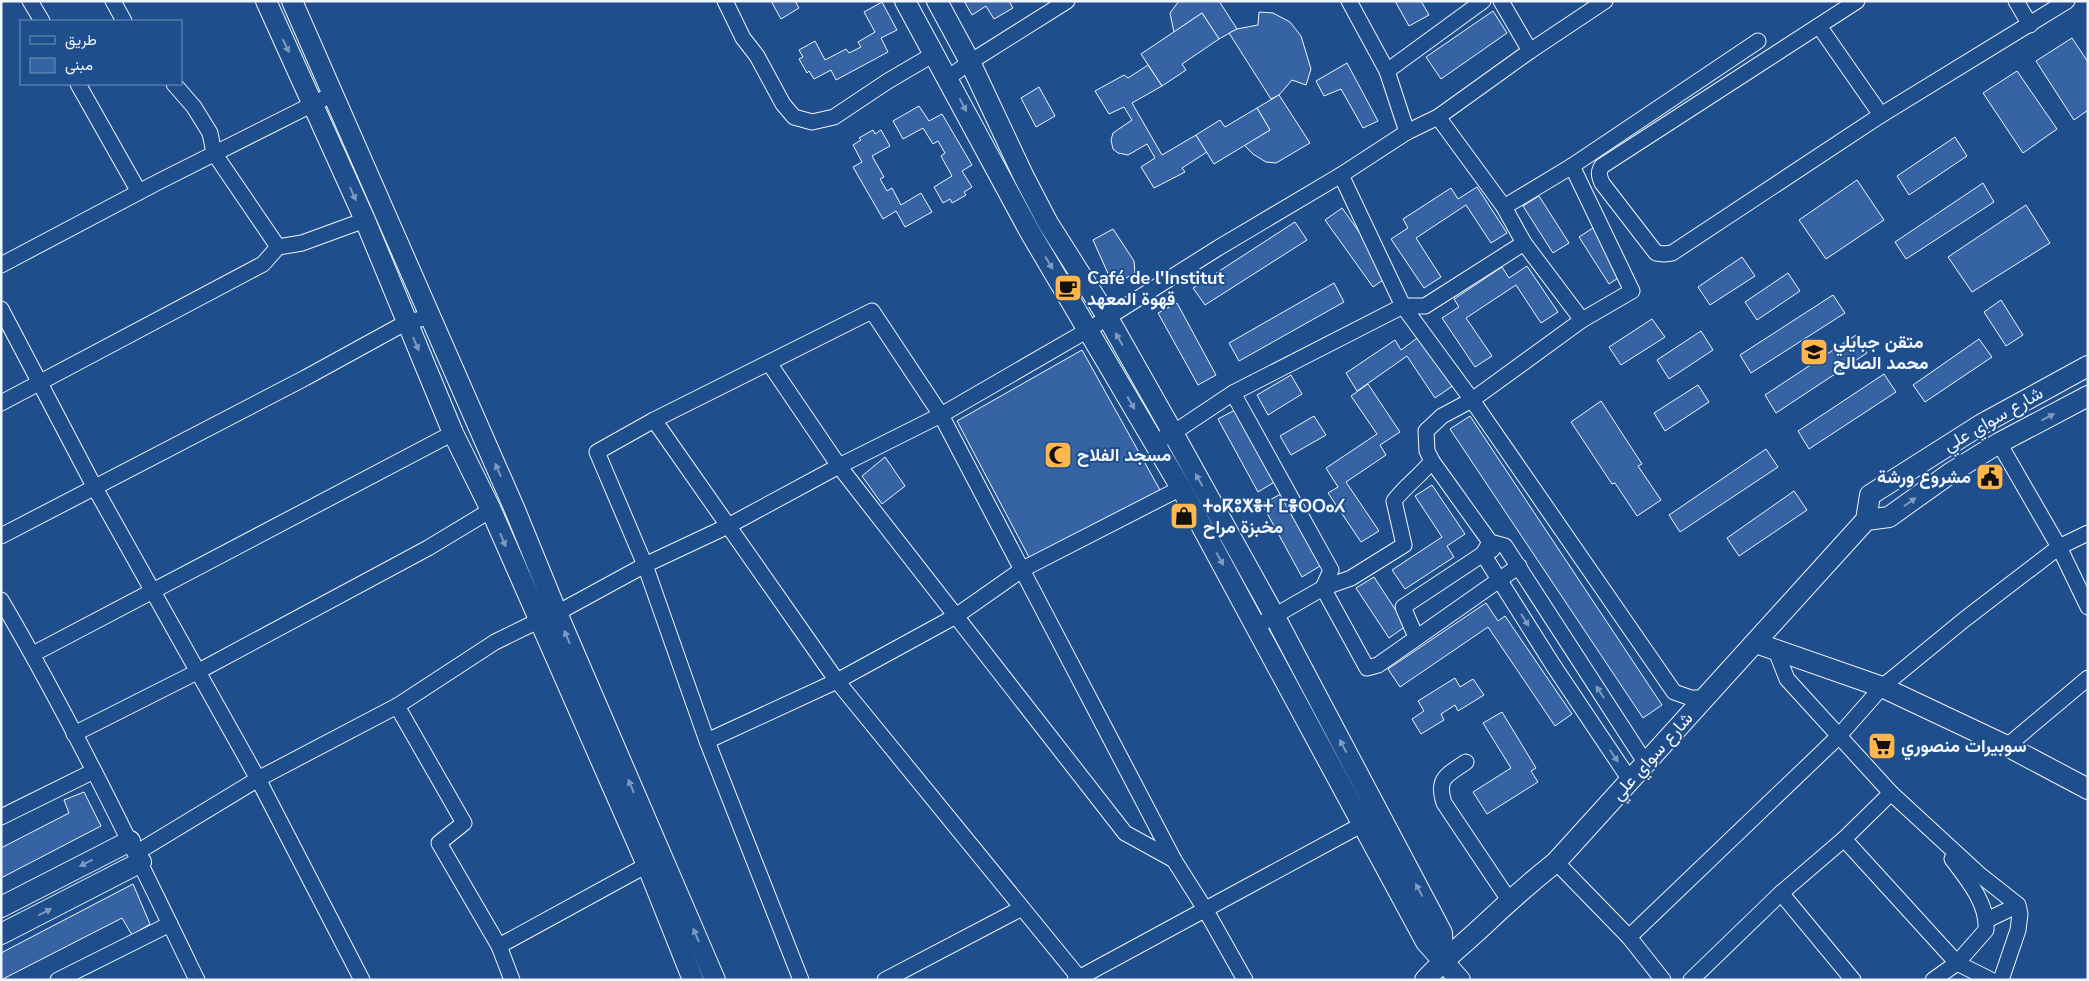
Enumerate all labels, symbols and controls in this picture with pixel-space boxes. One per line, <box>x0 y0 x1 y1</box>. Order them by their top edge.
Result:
legend <box>20 20 182 85</box>
text: طريق <box>65 30 97 50</box>
one-way arrow <box>282 38 291 53</box>
text: مبنى <box>65 55 93 75</box>
one-way arrow <box>958 98 967 112</box>
one-way arrow <box>349 187 357 201</box>
one-way arrow <box>1044 257 1053 270</box>
place label: Café de l'Institut قهوة المعهد <box>1087 266 1224 311</box>
cafe icon: Café de l'Institut قهوة المعهد <box>1053 273 1083 303</box>
place label: متقن جبايلي محمد الصالح <box>1833 330 1929 375</box>
one-way arrow <box>1115 332 1124 345</box>
one-way arrow <box>412 337 420 351</box>
school or university icon: متقن جبايلي محمد الصالح <box>1799 337 1829 367</box>
street label: شارع سواي علي <box>1939 381 2049 460</box>
one-way arrow <box>1127 396 1135 411</box>
one-way arrow <box>2041 413 2056 421</box>
mosque icon: مسجد الفلاح <box>1043 440 1073 470</box>
place label: مسجد الفلاح <box>1077 443 1172 467</box>
public building icon: مشروع ورشة <box>1975 462 2005 492</box>
one-way arrow <box>493 463 501 477</box>
place label: مشروع ورشة <box>1877 465 1971 489</box>
one-way arrow <box>1195 473 1203 488</box>
place label: ⵜⴰⴽⵓⵅⴻⵜ ⵎⴻⵔⵔⴰⵃ مخبزة مراح <box>1203 494 1345 539</box>
one-way arrow <box>1903 496 1916 507</box>
shop icon: ⵜⴰⴽⵓⵅⴻⵜ ⵎⴻⵔⵔⴰⵃ مخبزة مراح <box>1169 501 1199 531</box>
one-way arrow <box>500 533 508 547</box>
one-way arrow <box>1216 553 1225 566</box>
one-way arrow <box>1520 614 1529 627</box>
one-way arrow <box>563 630 571 644</box>
one-way arrow <box>1595 685 1605 698</box>
street label: شارع سواي علي <box>1606 707 1700 807</box>
supermarket icon: سوبيرات منصوري <box>1867 731 1897 761</box>
place label: سوبيرات منصوري <box>1901 734 2027 761</box>
one-way arrow <box>1339 739 1347 753</box>
one-way arrow <box>1609 749 1619 763</box>
one-way arrow <box>627 779 635 793</box>
one-way arrow <box>79 859 94 867</box>
one-way arrow <box>1415 883 1424 896</box>
one-way arrow <box>37 908 52 916</box>
one-way arrow <box>691 928 699 942</box>

